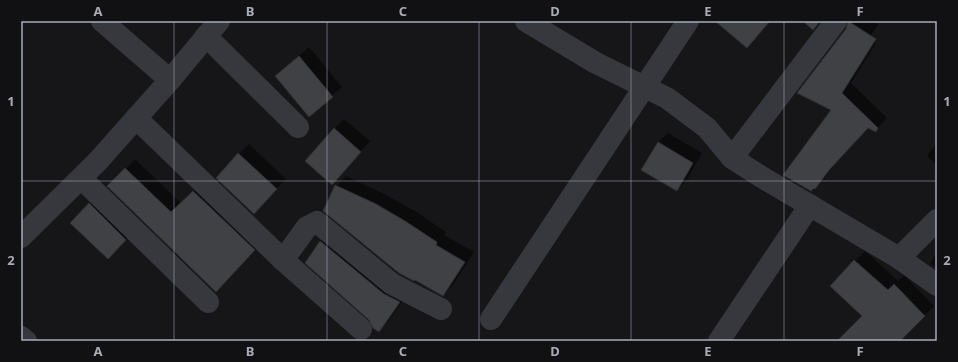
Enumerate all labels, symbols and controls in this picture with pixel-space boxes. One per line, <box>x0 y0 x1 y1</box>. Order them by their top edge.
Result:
text: A <box>94 2 103 20</box>
text: B <box>246 2 254 20</box>
text: C <box>399 2 407 20</box>
text: D <box>550 2 560 20</box>
text: E <box>704 2 712 20</box>
text: F <box>856 2 864 20</box>
text: 1 <box>7 92 15 110</box>
text: 1 <box>943 92 951 110</box>
text: 2 <box>7 251 15 269</box>
text: 2 <box>943 251 951 269</box>
text: A <box>94 342 103 360</box>
text: B <box>246 342 254 360</box>
text: C <box>399 342 407 360</box>
text: D <box>550 342 560 360</box>
text: E <box>704 342 712 360</box>
text: F <box>856 342 864 360</box>

